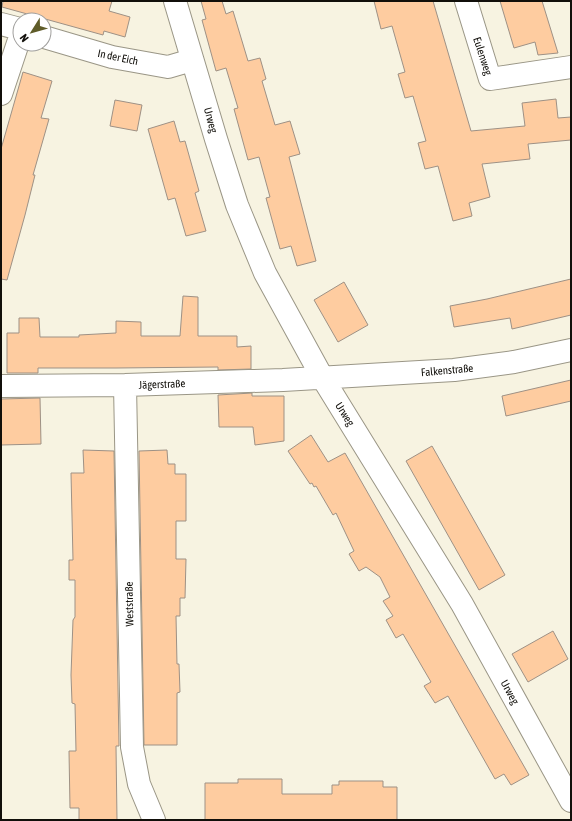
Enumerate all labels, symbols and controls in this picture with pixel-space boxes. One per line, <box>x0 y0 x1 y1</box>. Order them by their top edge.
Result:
north arrow <box>12 12 52 52</box>
text: N <box>17 32 31 44</box>
street label: Eulenweg <box>471 35 495 77</box>
street label: In der Eich <box>97 47 139 67</box>
street label: Urweg <box>202 106 220 134</box>
street label: Falkenstraße <box>420 362 474 378</box>
street label: Jägerstraße <box>138 377 186 391</box>
street label: Urweg <box>333 400 357 428</box>
street label: Weststraße <box>123 581 135 627</box>
street label: Urweg <box>498 678 522 706</box>

